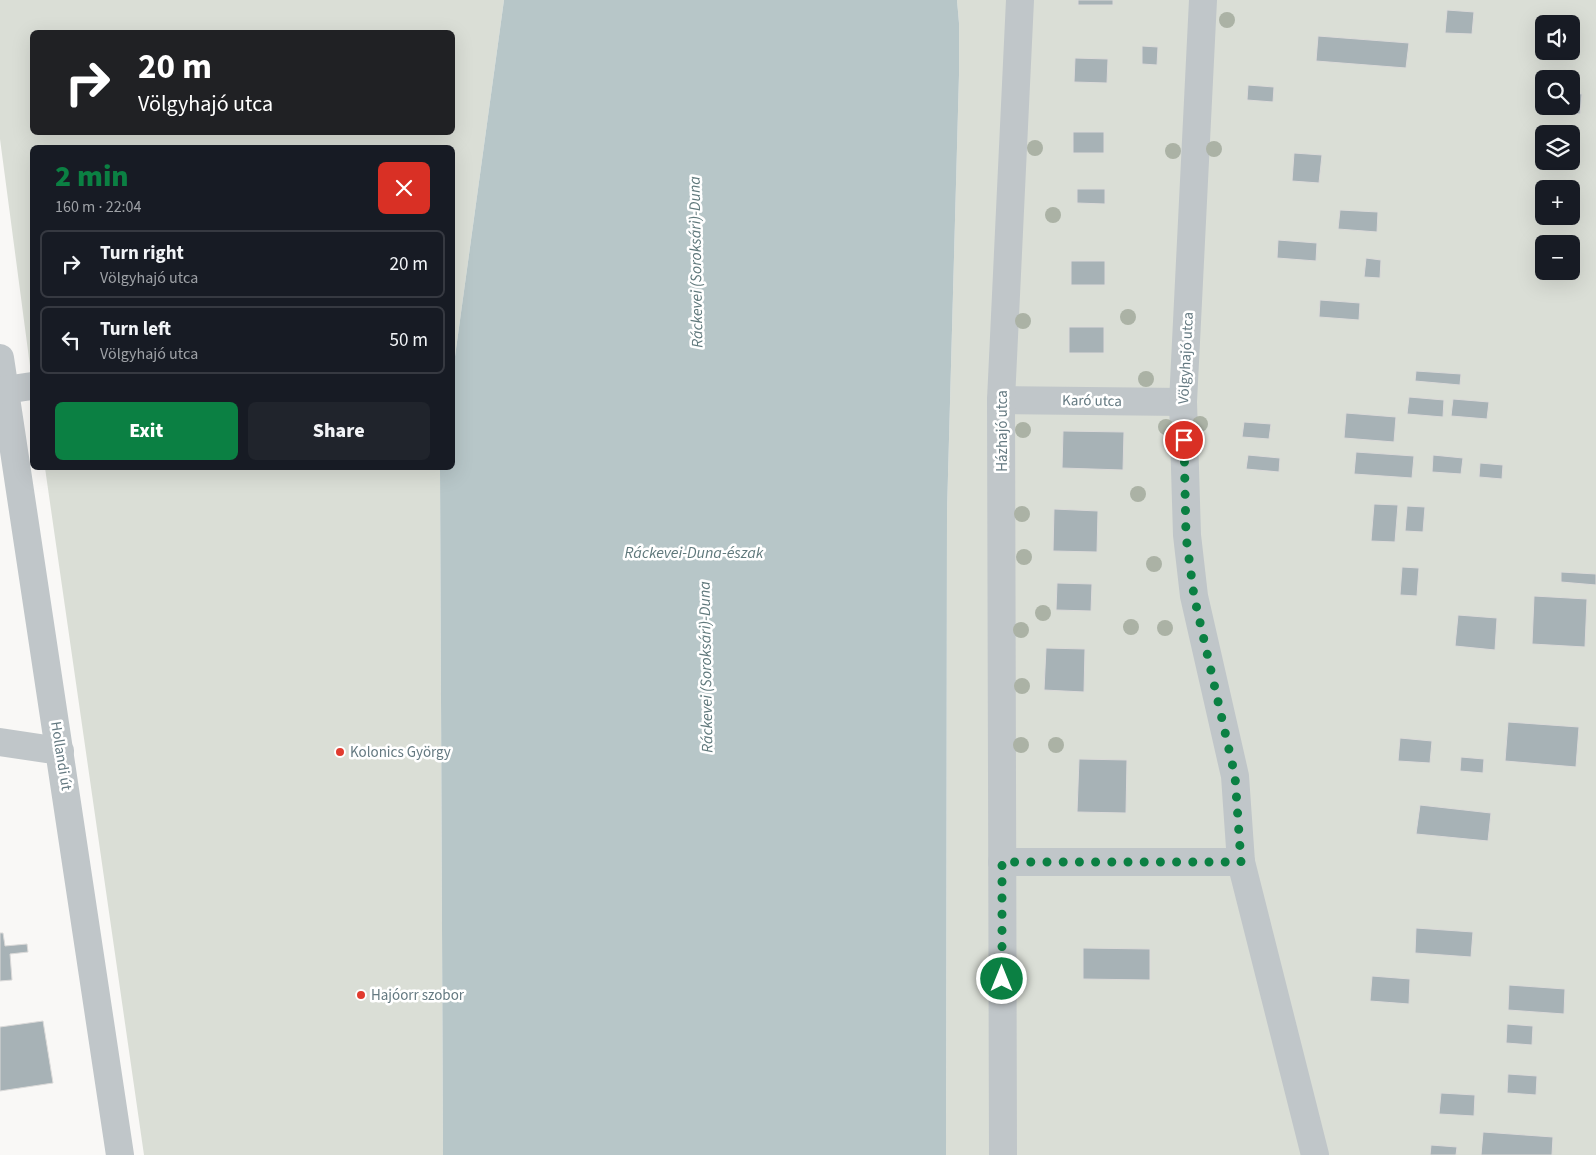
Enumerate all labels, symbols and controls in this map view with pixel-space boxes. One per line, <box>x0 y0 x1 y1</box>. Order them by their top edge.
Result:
map controls <box>1535 15 1580 280</box>
button: sound <box>1535 15 1580 60</box>
text: 20 m <box>138 42 212 92</box>
icon: right <box>55 50 120 115</box>
button: search <box>1535 70 1580 115</box>
text: Völgyhajó utca <box>138 88 273 120</box>
button: layers <box>1535 125 1580 170</box>
text: 2 min <box>55 155 129 198</box>
button: close <box>378 162 430 214</box>
water label: Ráckevei (Soroksári)-Duna <box>683 176 708 348</box>
button: + <box>1535 180 1580 225</box>
text: 160 m · 22:04 <box>55 196 142 218</box>
button: − <box>1535 235 1580 280</box>
text: Turn right <box>100 240 184 267</box>
icon: right <box>57 250 85 278</box>
text: 20 m <box>390 251 428 278</box>
text: Völgyhajó utca <box>100 267 198 289</box>
street label: Völgyhajó utca <box>1173 311 1199 405</box>
text: Turn left <box>100 316 171 343</box>
icon: left <box>57 326 85 354</box>
text: 50 m <box>390 327 428 354</box>
text: Völgyhajó utca <box>100 343 198 365</box>
street label: Házhajó utca <box>992 390 1013 472</box>
street label: Karó utca <box>1062 390 1122 412</box>
button: Exit <box>55 402 238 460</box>
button: Share <box>248 402 430 460</box>
pin <box>1163 419 1205 461</box>
icon: arrive <box>1170 426 1198 454</box>
water label: Ráckevei-Duna-észak <box>625 542 764 564</box>
water label: Ráckevei (Soroksári)-Duna <box>693 581 718 753</box>
street label: Hollandi út <box>45 720 77 792</box>
place label: Kolonics György <box>350 742 451 763</box>
marker: Kolonics György <box>334 746 346 758</box>
position arrow <box>975 952 1027 1004</box>
place label: Hajóorr szobor <box>371 985 465 1006</box>
marker: Hajóorr szobor <box>355 989 367 1001</box>

